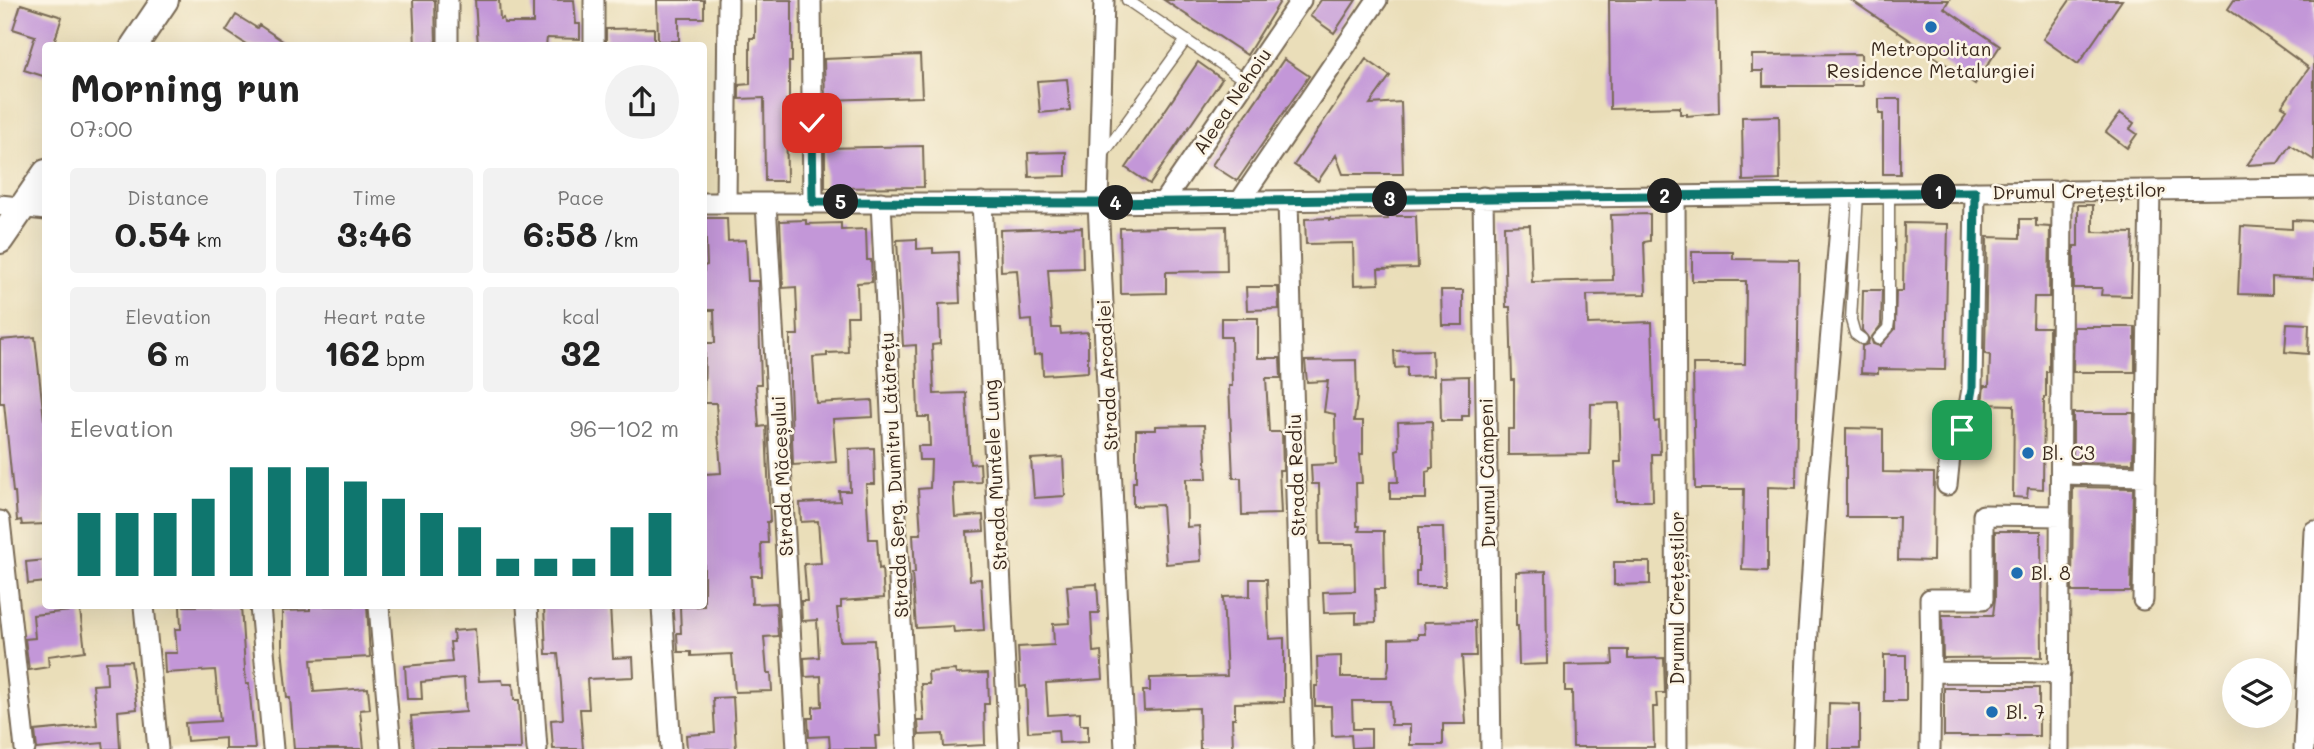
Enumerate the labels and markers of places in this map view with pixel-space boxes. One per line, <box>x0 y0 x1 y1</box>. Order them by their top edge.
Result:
marker: Metropolitan Residence Metalurgiei <box>1923 19 1939 35</box>
place label: Metropolitan Residence Metalurgiei <box>1827 36 2035 83</box>
pin <box>782 93 842 153</box>
pin: 1 <box>1922 174 1956 210</box>
pin: 2 <box>1648 178 1682 214</box>
pin: 3 <box>1372 182 1408 216</box>
pin: 5 <box>824 184 858 220</box>
pin: 4 <box>1098 186 1134 220</box>
pin <box>1932 400 1992 460</box>
place label: Bl. C3 <box>2042 440 2095 465</box>
marker: Bl. C3 <box>2020 445 2036 461</box>
place label: Bl. 8 <box>2031 560 2071 585</box>
marker: Bl. 8 <box>2009 565 2025 581</box>
place label: Bl. 7 <box>2006 699 2045 724</box>
marker: Bl. 7 <box>1984 704 2000 720</box>

